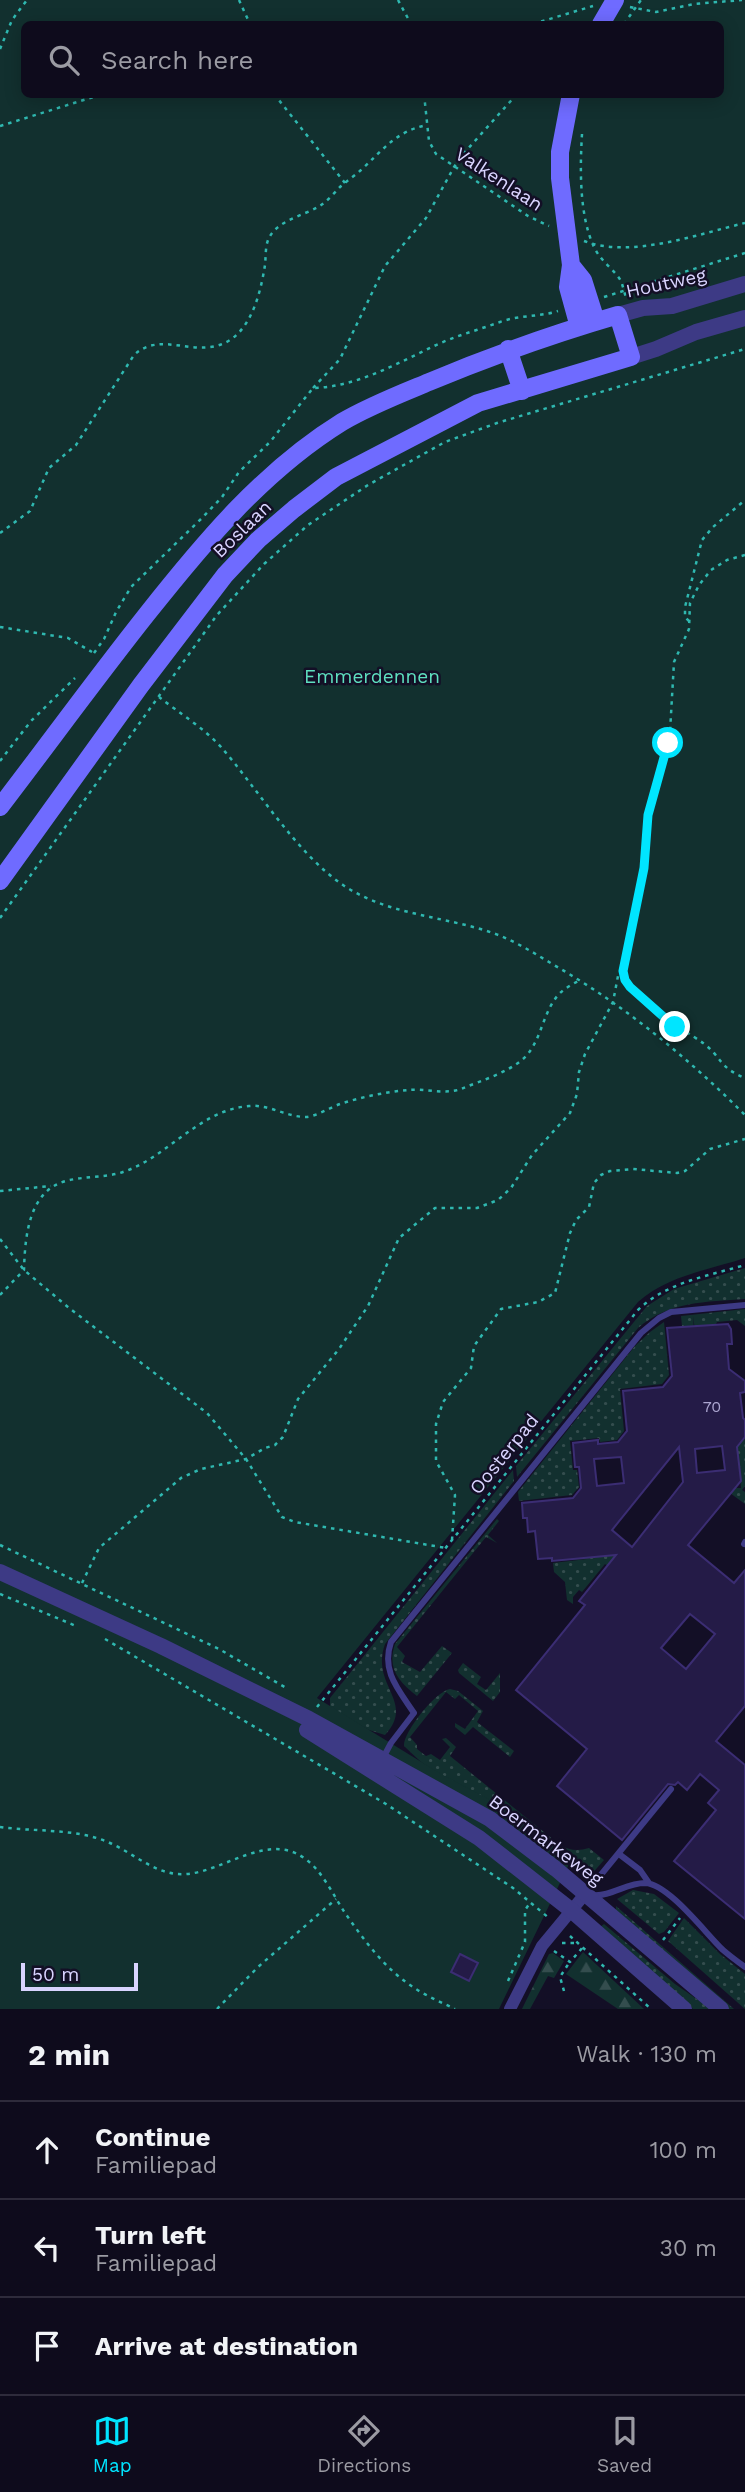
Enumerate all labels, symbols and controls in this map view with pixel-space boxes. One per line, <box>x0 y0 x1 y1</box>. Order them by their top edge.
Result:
search box <box>21 21 724 98</box>
icon: search <box>45 41 83 79</box>
text: Search here <box>101 45 253 75</box>
street label: Valkenlaan <box>451 142 547 216</box>
street label: Houtweg <box>624 263 709 303</box>
street label: Boslaan <box>208 495 276 563</box>
park label: Emmerdennen <box>304 665 440 688</box>
route start <box>652 727 683 758</box>
route end <box>659 1011 690 1042</box>
house number: 70 <box>703 1397 721 1416</box>
street label: Oosterpad <box>465 1409 543 1499</box>
street label: Boermarkeweg <box>484 1790 608 1891</box>
scale bar <box>21 1960 138 1992</box>
text: 50 m <box>32 1963 79 1986</box>
text: 2 min <box>28 2037 110 2072</box>
text: Walk · 130 m <box>576 2041 717 2068</box>
text: Continue <box>95 2122 211 2152</box>
icon: ahead <box>28 2131 66 2169</box>
text: 100 m <box>650 2137 717 2164</box>
text: Familiepad <box>95 2152 217 2179</box>
text: Turn left <box>95 2220 206 2250</box>
icon: left <box>28 2229 66 2267</box>
text: 30 m <box>660 2235 717 2262</box>
text: Familiepad <box>95 2250 217 2277</box>
icon: arrive <box>28 2327 66 2365</box>
text: Arrive at destination <box>95 2331 358 2361</box>
tab: Map <box>93 2412 132 2477</box>
tab: Directions <box>317 2412 411 2477</box>
tab: Saved <box>597 2412 652 2477</box>

